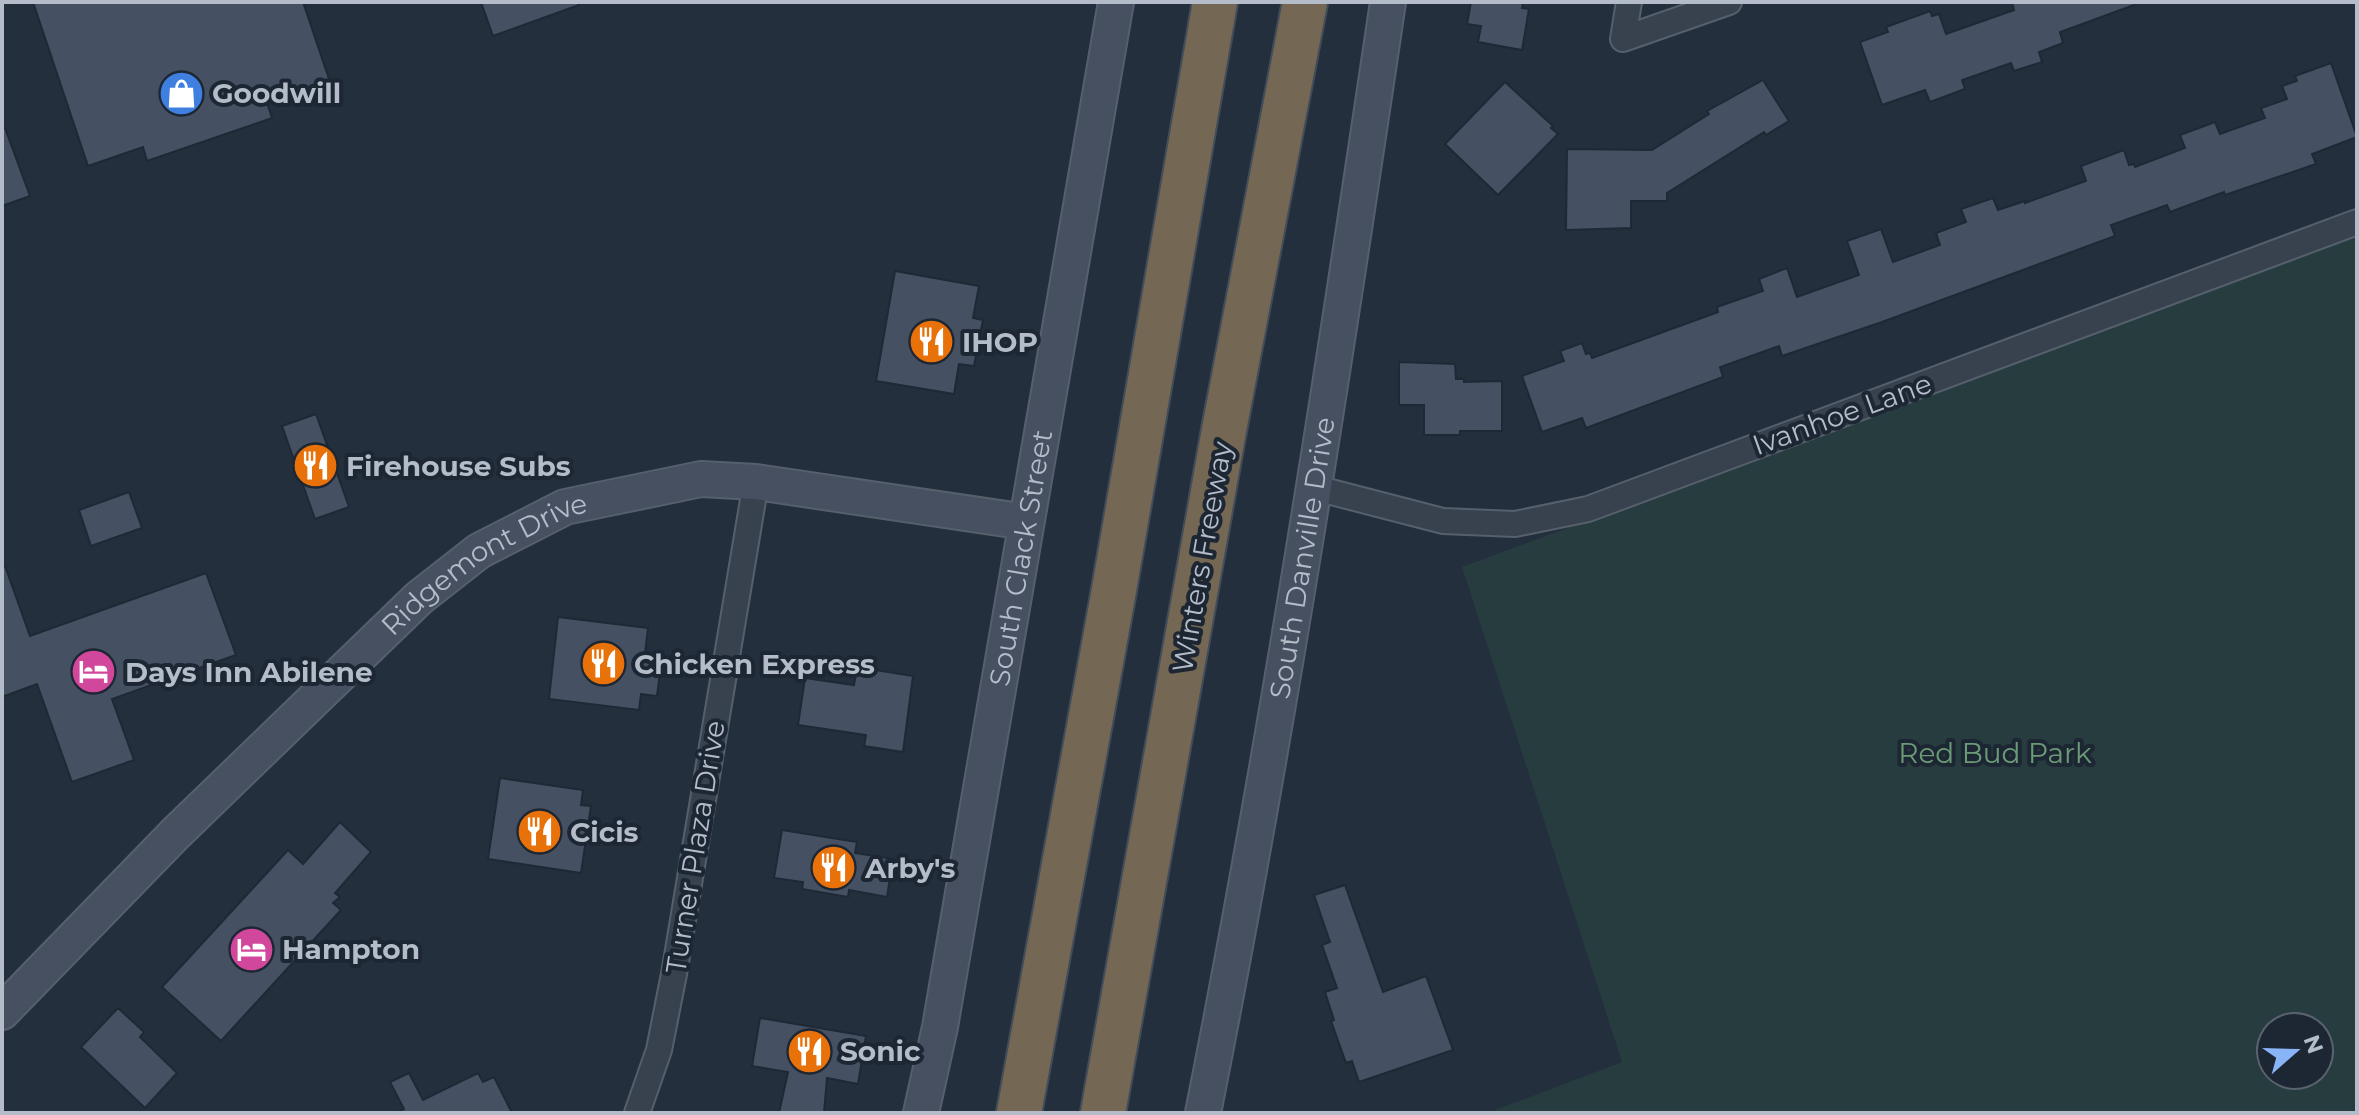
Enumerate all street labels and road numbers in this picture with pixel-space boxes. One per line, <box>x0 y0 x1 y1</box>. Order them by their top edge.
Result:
street label: Ivanhoe Lane <box>1748 366 1936 462</box>
street label: South Danville Drive <box>1262 414 1342 701</box>
street label: South Clack Street <box>982 427 1059 689</box>
street label: Winters Freeway <box>1165 438 1239 675</box>
street label: Ridgemont Drive <box>374 486 590 642</box>
street label: Turner Plaza Drive <box>658 718 732 976</box>

